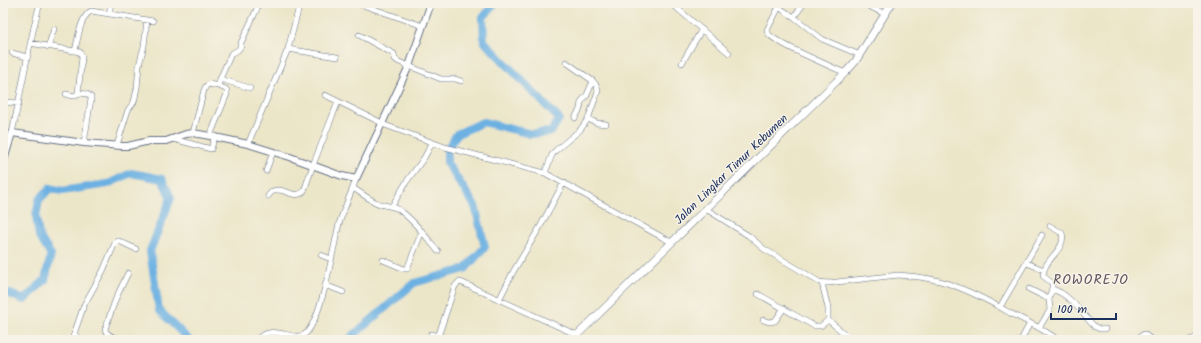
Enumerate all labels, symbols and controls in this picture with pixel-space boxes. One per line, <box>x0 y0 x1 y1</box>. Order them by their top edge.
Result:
street label: Jalan Lingkar Timur Kebumen <box>670 110 793 229</box>
district label: ROWOREJO <box>1053 269 1129 291</box>
scale bar <box>1051 295 1116 321</box>
text: 100 m <box>1057 300 1088 319</box>

